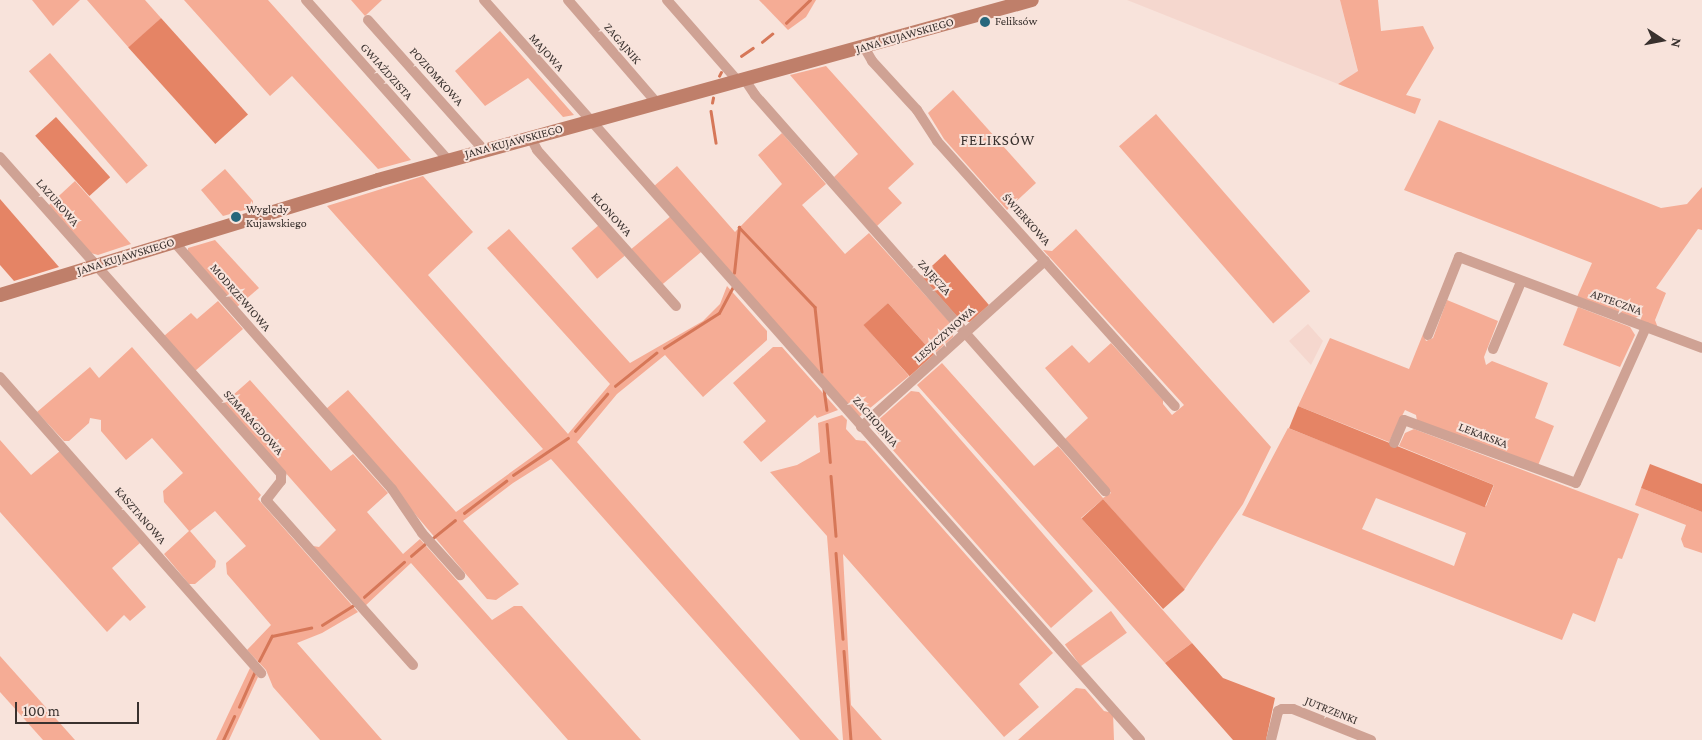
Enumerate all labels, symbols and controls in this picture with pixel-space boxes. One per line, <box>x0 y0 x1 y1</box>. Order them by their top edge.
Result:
street label: JANA KUJAWSKIEGO <box>854 15 956 57</box>
place label: Feliksów <box>995 15 1037 29</box>
north arrow <box>1637 15 1687 65</box>
marker: Feliksów <box>979 16 991 28</box>
street label: ZAGAJNIK <box>600 21 644 67</box>
street label: MAJOWA <box>525 31 567 75</box>
text: N <box>1668 37 1685 49</box>
street label: GWIAŹDZISTA <box>357 41 415 103</box>
street label: POZIOMKOWA <box>406 45 466 109</box>
street label: JANA KUJAWSKIEGO <box>463 122 565 162</box>
district label: FELIKSÓW <box>960 132 1036 150</box>
street label: LAZUROWA <box>32 176 82 230</box>
street label: KLONOWA <box>588 190 634 240</box>
street label: ŚWIERKOWA <box>999 191 1053 249</box>
place label: Wyględy Kujawskiego <box>246 203 307 231</box>
marker: Wyględy Kujawskiego <box>230 211 242 223</box>
street label: JANA KUJAWSKIEGO <box>76 235 176 279</box>
street label: ZAJĘCZA <box>914 257 954 299</box>
street label: MODRZEWIOWA <box>207 261 273 335</box>
street label: APTECZNA <box>1588 287 1644 319</box>
street label: LESZCZYNOWA <box>912 304 978 366</box>
street label: SZMARAGDOWA <box>220 388 286 458</box>
street label: ZACHODNIA <box>849 394 901 450</box>
street label: LEKARSKA <box>1456 420 1510 452</box>
street label: KASZTANOWA <box>111 484 169 548</box>
scale bar <box>18 692 141 724</box>
street label: JUTRZENKI <box>1303 694 1359 728</box>
text: 100 m <box>23 703 60 719</box>

